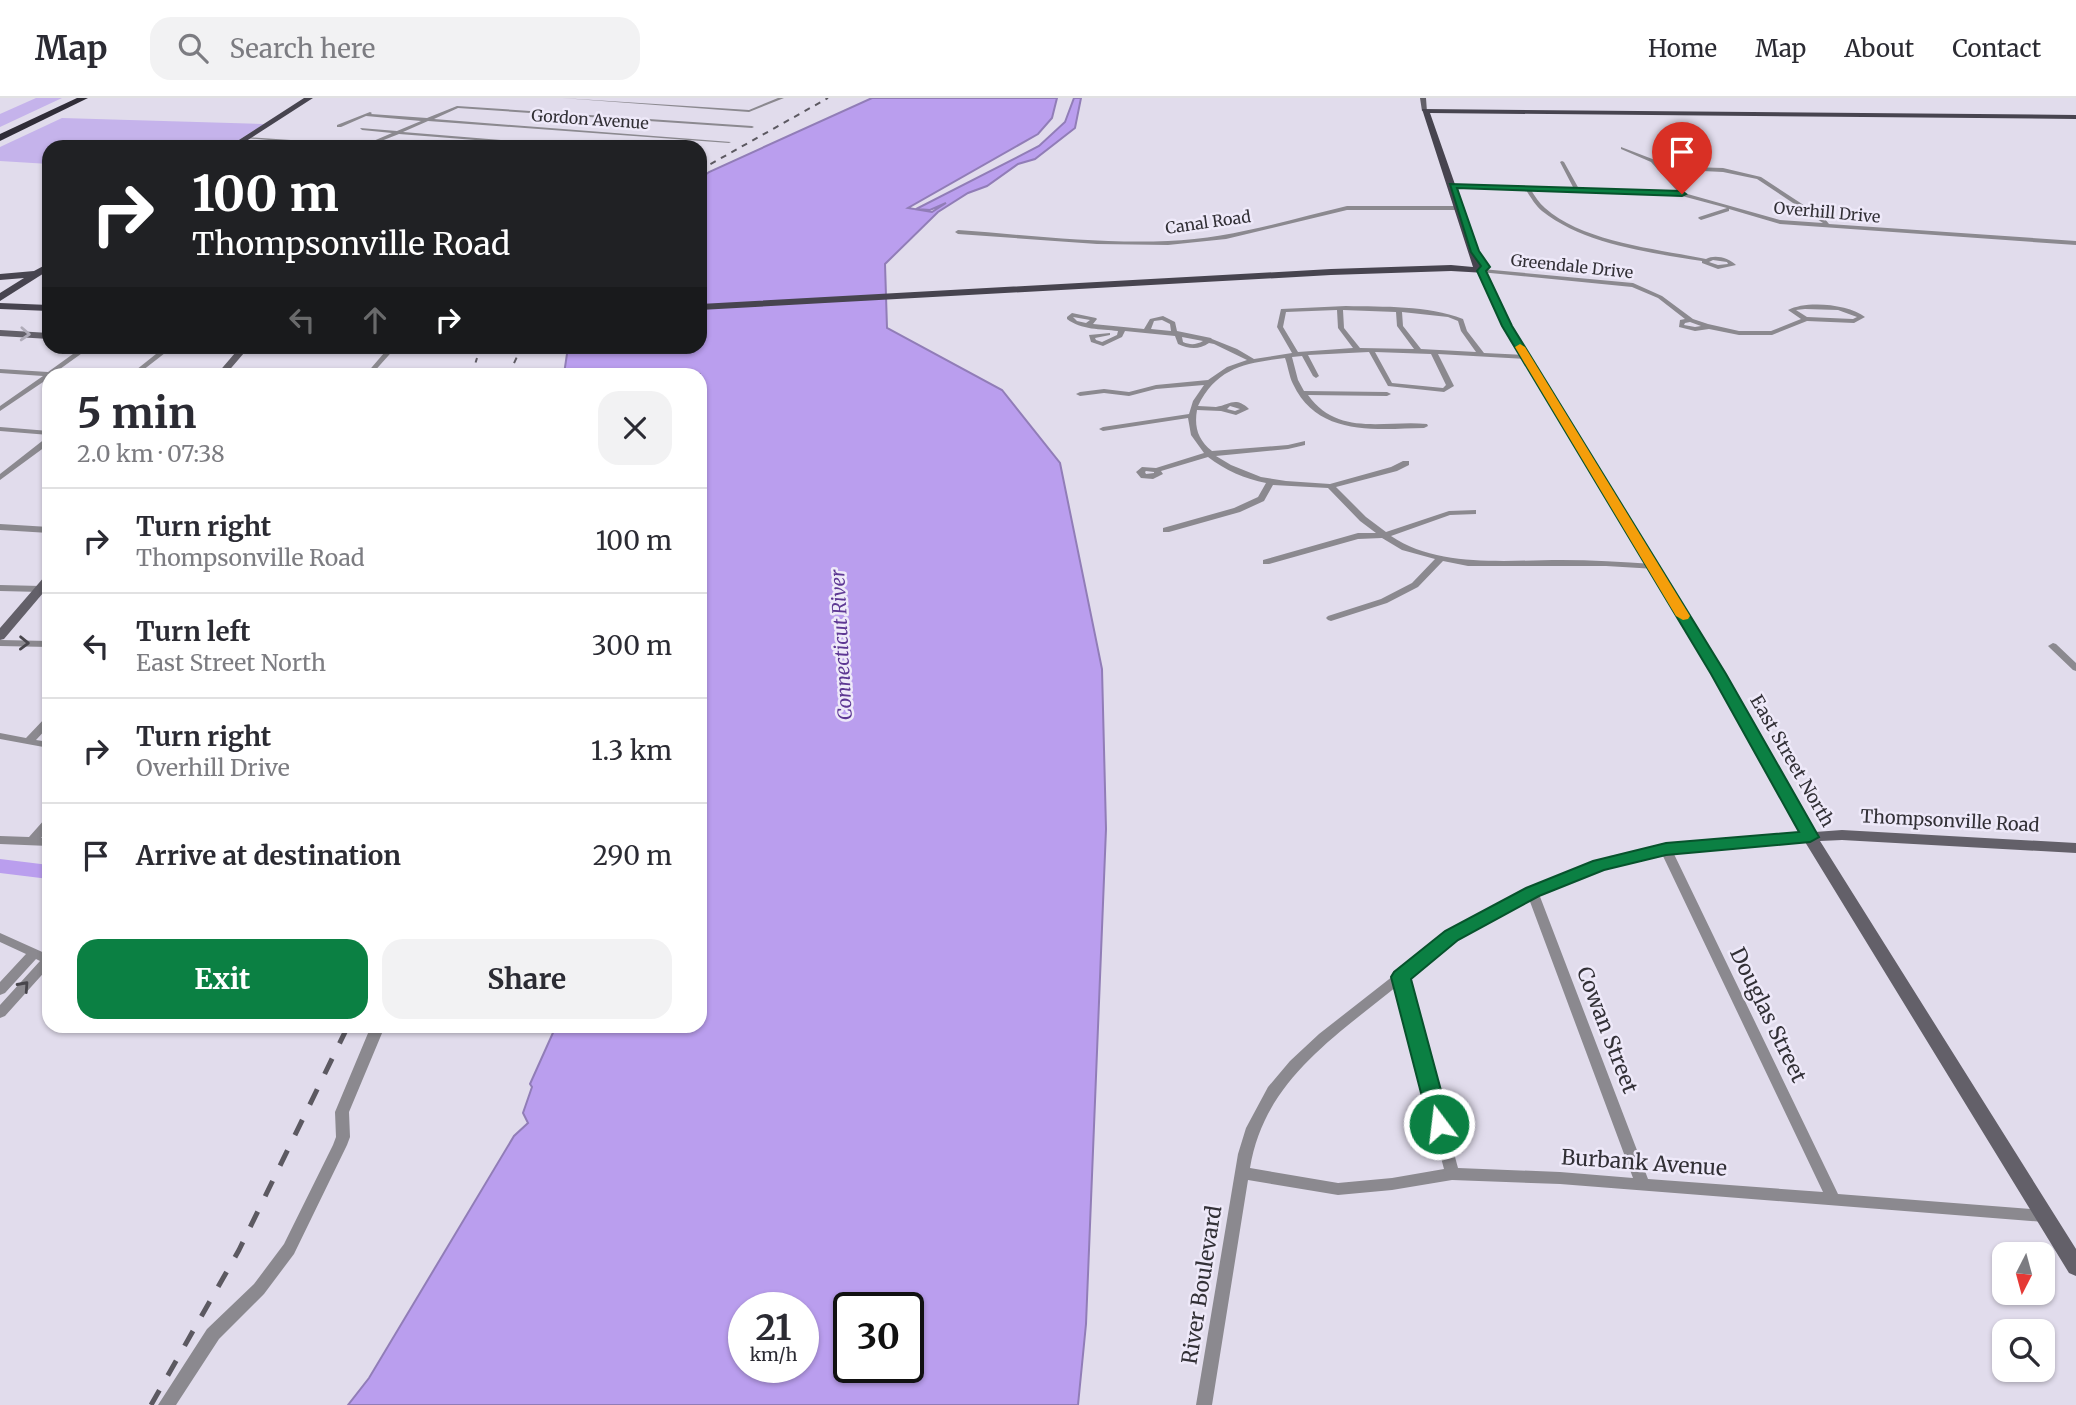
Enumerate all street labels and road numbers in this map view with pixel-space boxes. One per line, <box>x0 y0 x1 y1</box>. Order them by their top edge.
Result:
street label: Gordon Avenue <box>531 105 649 133</box>
street label: Overhill Drive <box>1773 197 1881 227</box>
street label: Canal Road <box>1164 206 1252 238</box>
street label: Greendale Drive <box>1510 250 1634 282</box>
street label: East Street North <box>1745 691 1840 831</box>
street label: Thompsonville Road <box>1860 804 2040 837</box>
street label: Douglas Street <box>1724 943 1813 1087</box>
street label: Cowan Street <box>1571 963 1644 1097</box>
street label: Burbank Avenue <box>1560 1143 1728 1182</box>
street label: River Boulevard <box>1176 1203 1227 1366</box>

